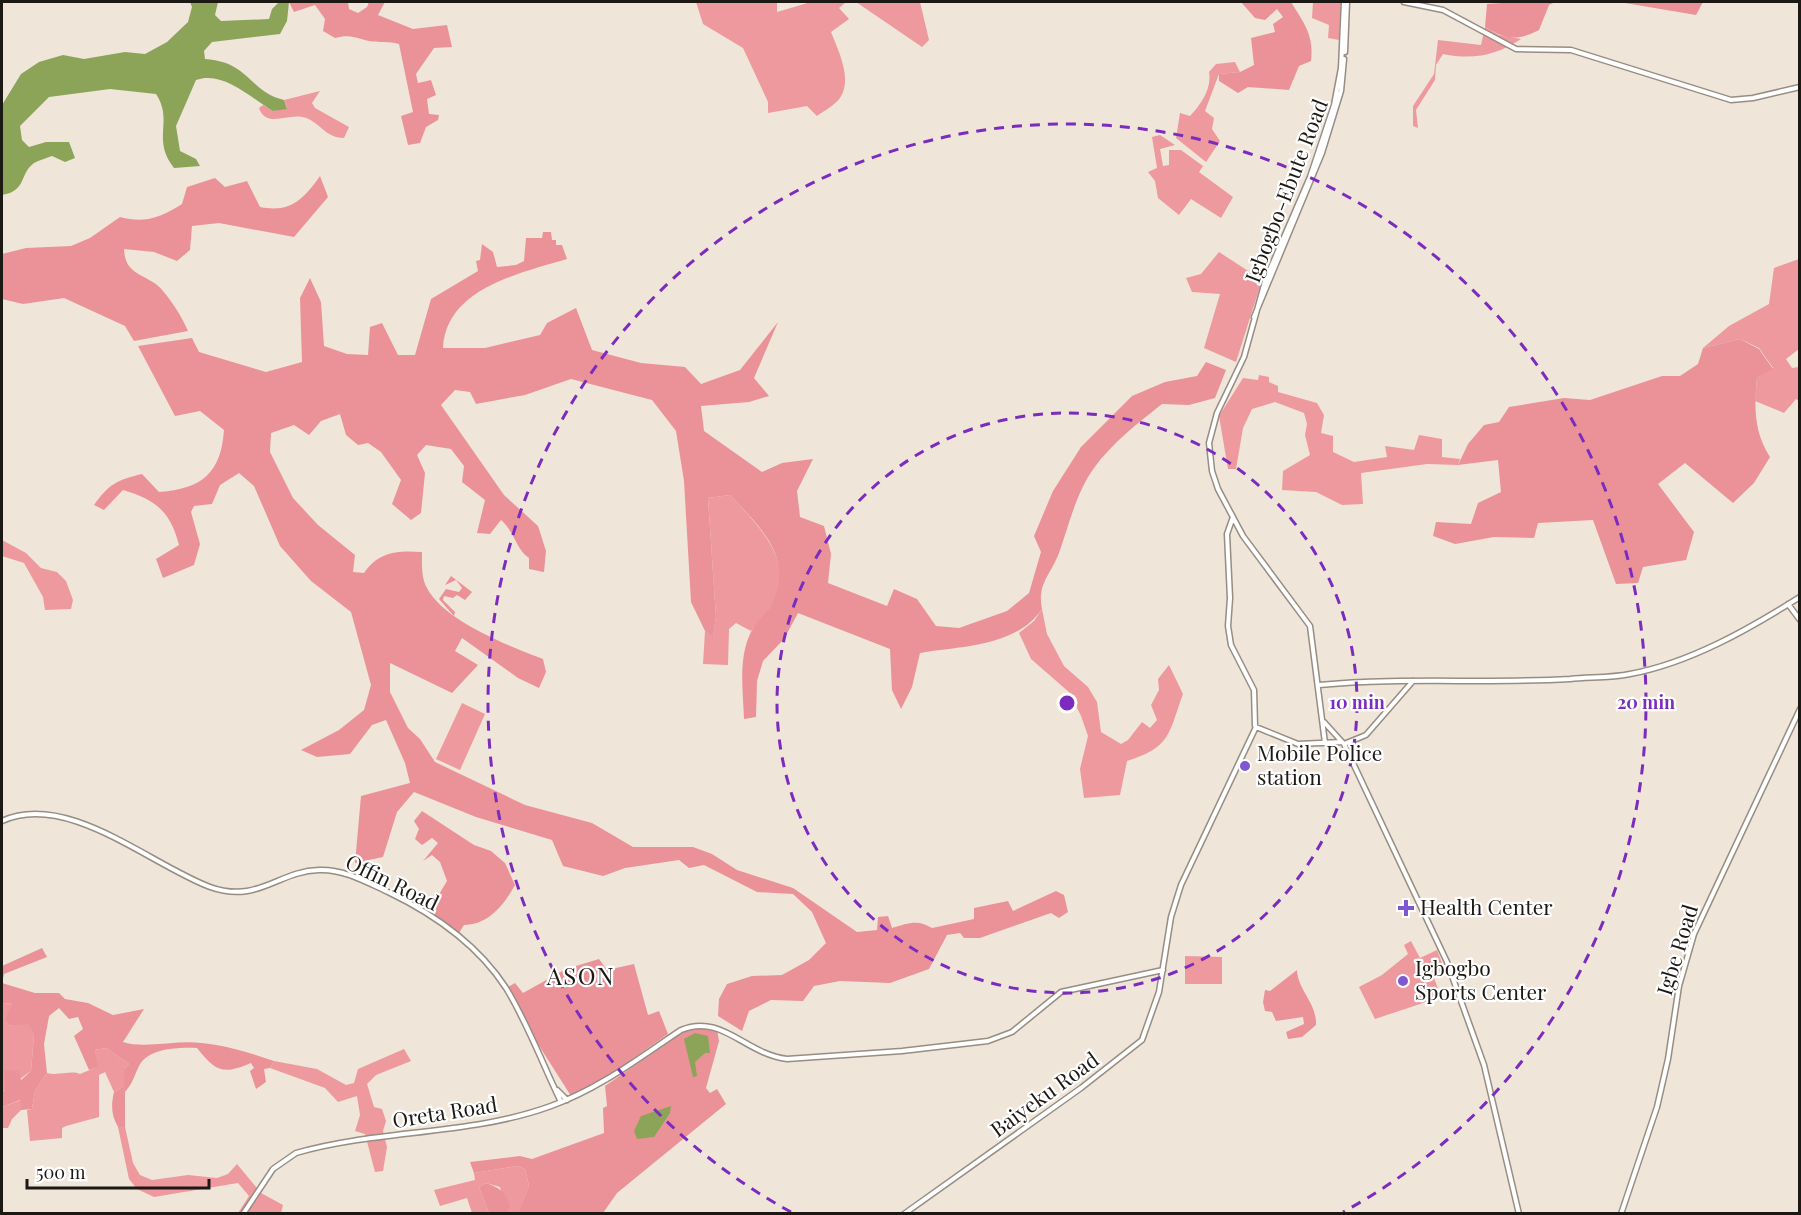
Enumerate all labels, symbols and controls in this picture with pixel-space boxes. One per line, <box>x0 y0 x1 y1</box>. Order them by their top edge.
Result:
street label: Igbogbo-Ebute Road <box>1237 95 1333 286</box>
text: 10 min <box>1329 690 1385 714</box>
text: 20 min <box>1617 690 1675 714</box>
centre of rings <box>1057 693 1077 713</box>
place label: Mobile Police station <box>1257 738 1382 790</box>
marker: Mobile Police station <box>1238 759 1252 773</box>
street label: Offin Road <box>341 847 444 916</box>
place label: Health Center <box>1420 892 1553 920</box>
marker: Health Center <box>1397 899 1415 917</box>
street label: Igbe Road <box>1649 901 1703 998</box>
place label: Igbogbo Sports Center <box>1415 953 1547 1005</box>
district label: ASON <box>546 959 615 991</box>
marker: Igbogbo Sports Center <box>1396 974 1410 988</box>
street label: Baiyeku Road <box>984 1045 1104 1142</box>
street label: Oreta Road <box>390 1089 499 1133</box>
scale bar <box>27 1152 208 1190</box>
text: 500 m <box>36 1160 86 1184</box>

